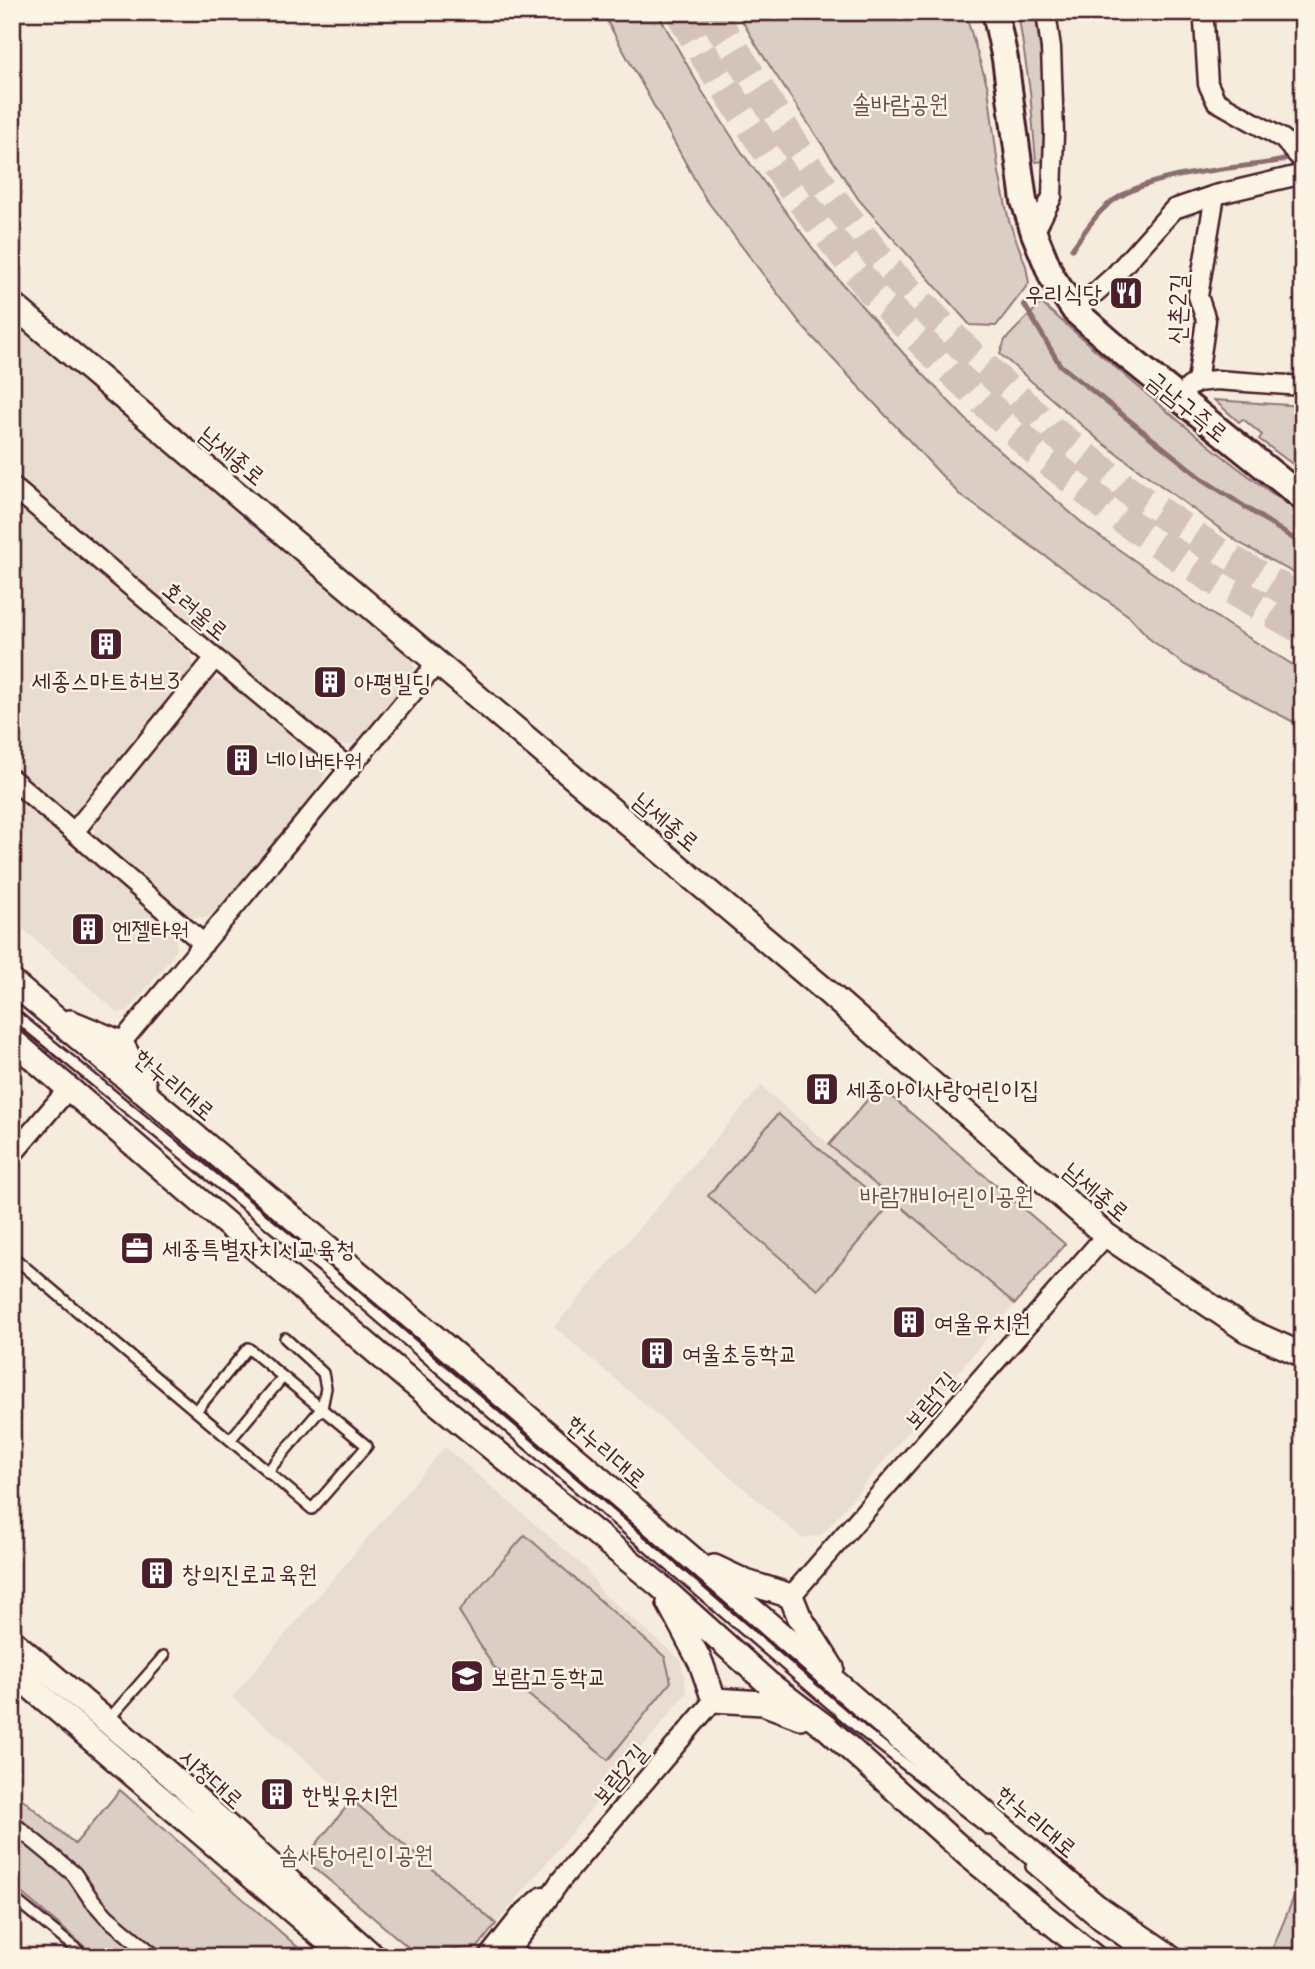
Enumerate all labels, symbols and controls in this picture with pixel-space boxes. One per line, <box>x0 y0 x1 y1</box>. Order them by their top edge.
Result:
park label: 솔바람공원 <box>852 88 948 118</box>
street label: 신촌2길 <box>1161 273 1193 345</box>
restaurant icon: 우리식당 <box>1107 274 1145 312</box>
place label: 우리식당 <box>1025 278 1102 308</box>
street label: 금남구즉로 <box>1141 364 1235 448</box>
street label: 남세종로 <box>194 419 272 491</box>
street label: 호려울로 <box>157 574 235 646</box>
building icon: 세종스마트허브3 <box>87 625 125 663</box>
building icon: 아평빌딩 <box>311 663 349 701</box>
place label: 세종스마트허브3 <box>32 665 180 695</box>
place label: 아평빌딩 <box>354 667 431 697</box>
building icon: 네이버타워 <box>223 741 261 779</box>
place label: 네이버타워 <box>266 745 363 775</box>
street label: 남세종로 <box>628 785 706 857</box>
building icon: 엔젤타워 <box>69 910 107 948</box>
place label: 엔젤타워 <box>112 914 189 944</box>
street label: 한누리대로 <box>128 1041 222 1127</box>
building icon: 세종아이사랑어린이집 <box>803 1070 841 1108</box>
place label: 세종아이사랑어린이집 <box>846 1074 1039 1104</box>
street label: 남세종로 <box>1058 1155 1136 1227</box>
park label: 바람개비어린이공원 <box>860 1180 1034 1210</box>
office icon: 세종특별자치시교육청 <box>118 1229 156 1267</box>
place label: 세종특별자치시교육청 <box>162 1233 355 1263</box>
building icon: 여울유치원 <box>890 1303 928 1341</box>
place label: 여울유치원 <box>934 1307 1031 1337</box>
building icon: 여울초등학교 <box>638 1334 676 1372</box>
place label: 여울초등학교 <box>682 1338 798 1368</box>
street label: 보람1길 <box>897 1365 963 1435</box>
street label: 한누리대로 <box>561 1408 653 1494</box>
building icon: 창의진로교육원 <box>138 1554 176 1592</box>
place label: 창의진로교육원 <box>182 1558 317 1588</box>
school or university icon: 보람고등학교 <box>448 1657 486 1695</box>
place label: 보람고등학교 <box>491 1661 607 1691</box>
street label: 보람2길 <box>585 1737 653 1811</box>
street label: 시청대로 <box>173 1741 251 1815</box>
building icon: 한빛유치원 <box>258 1775 296 1813</box>
street label: 한누리대로 <box>990 1778 1084 1864</box>
place label: 한빛유치원 <box>302 1779 399 1809</box>
park label: 솜사탕어린이공원 <box>279 1839 433 1869</box>

